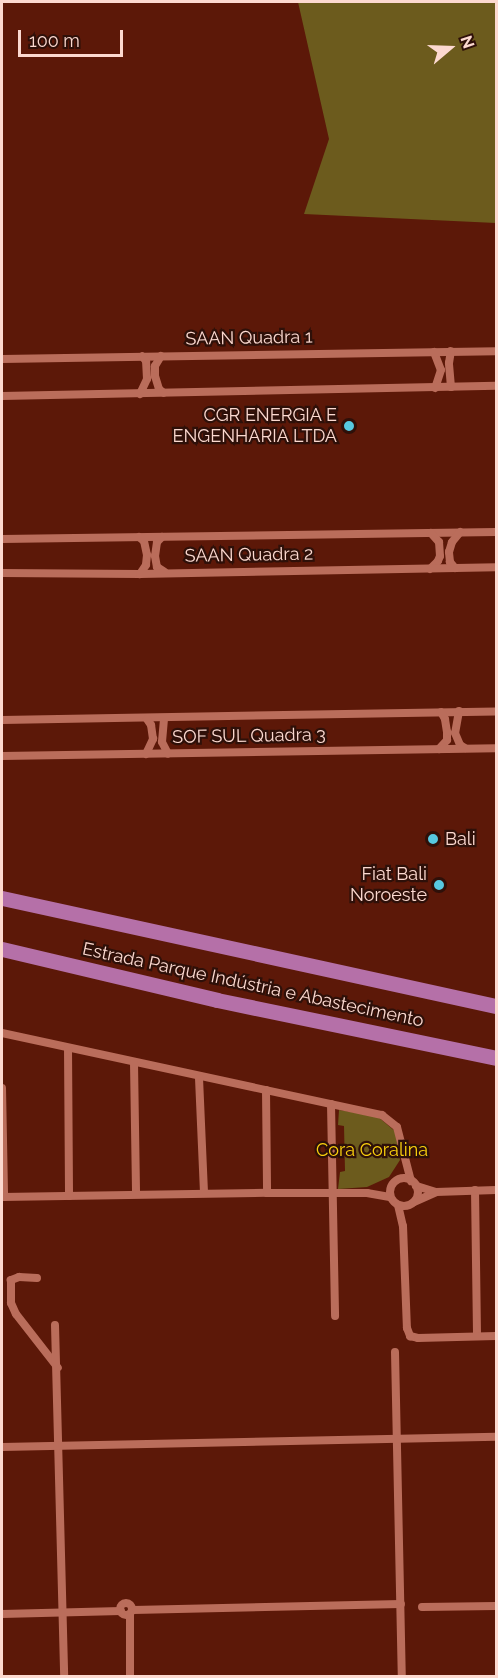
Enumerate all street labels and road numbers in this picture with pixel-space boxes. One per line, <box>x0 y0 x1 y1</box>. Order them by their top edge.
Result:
street label: SAAN Quadra 1 <box>185 326 313 350</box>
street label: SAAN Quadra 2 <box>184 543 314 567</box>
street label: SOF SUL Quadra 3 <box>171 724 327 748</box>
street label: Estrada Parque Indústria e Abastecimento <box>80 938 426 1032</box>

